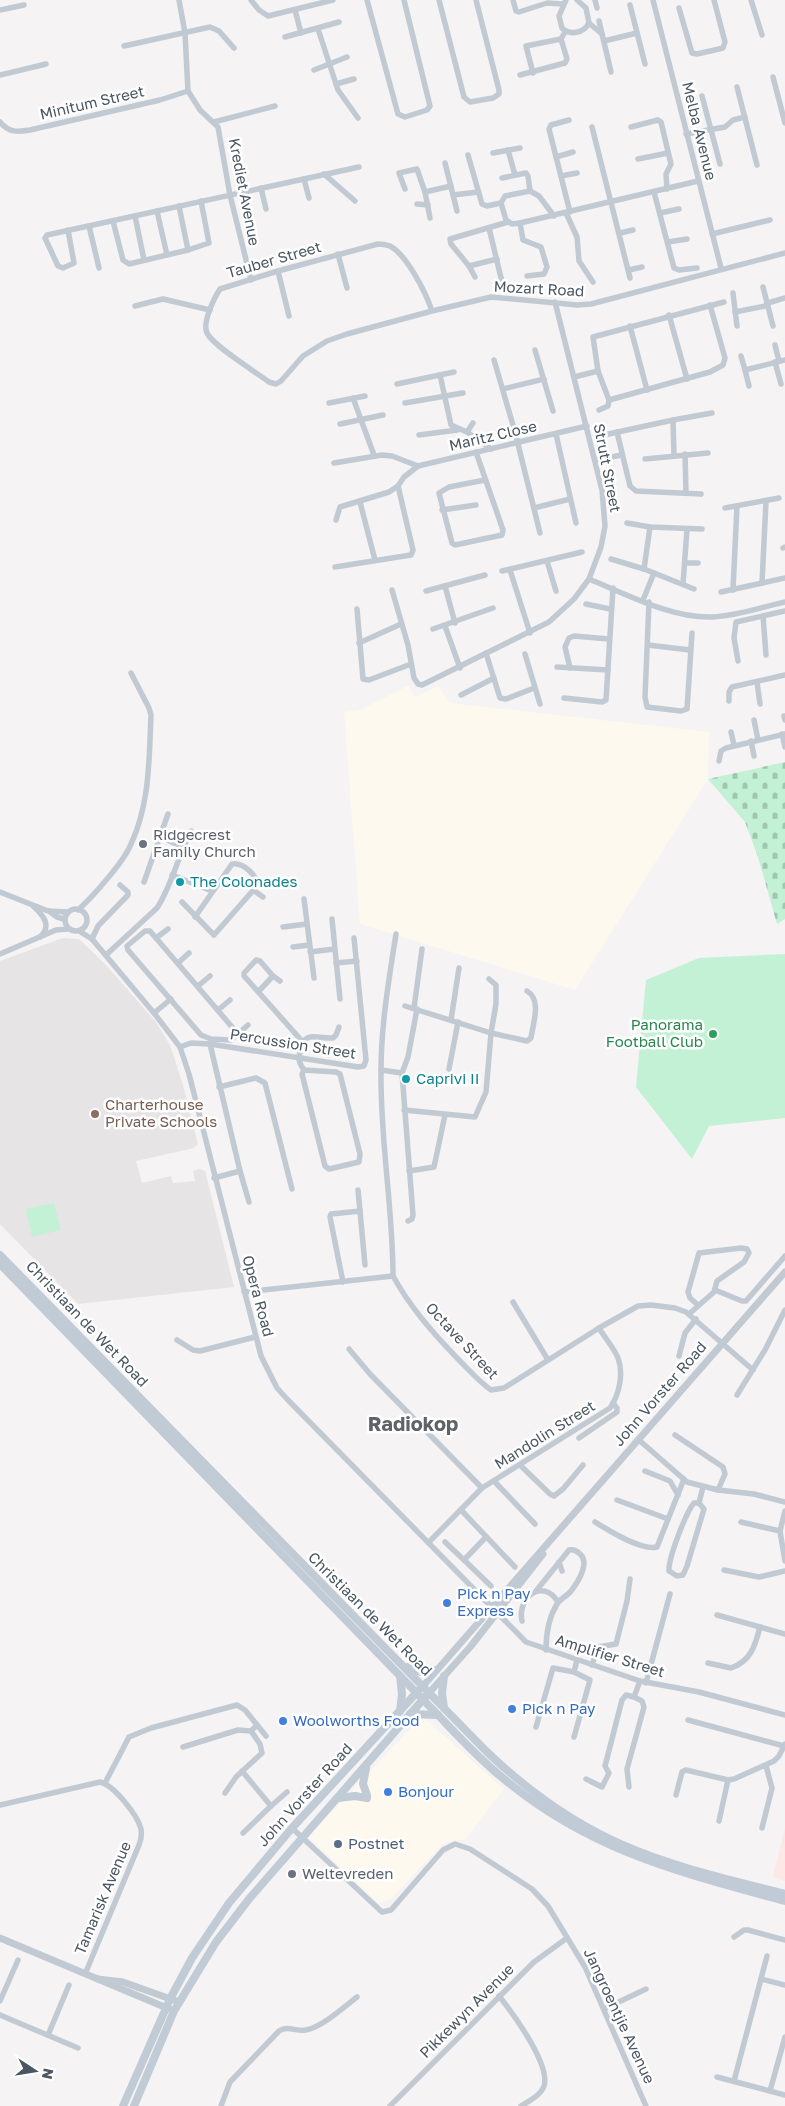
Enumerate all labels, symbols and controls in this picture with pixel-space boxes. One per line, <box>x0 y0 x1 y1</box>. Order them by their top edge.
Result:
street label: Melba Avenue <box>679 80 721 182</box>
street label: Minitum Street <box>38 81 146 123</box>
street label: Krediet Avenue <box>226 136 264 248</box>
street label: Tauber Street <box>224 237 323 281</box>
street label: Mozart Road <box>493 277 585 299</box>
street label: Maritz Close <box>447 416 539 454</box>
street label: Strutt Street <box>591 422 625 514</box>
place label: Ridgecrest Family Church <box>153 825 256 860</box>
marker: Ridgecrest Family Church <box>137 838 149 850</box>
place label: The Colonades <box>190 872 297 890</box>
marker: The Colonades <box>174 876 186 888</box>
place label: Panorama Football Club <box>606 1015 703 1050</box>
street label: Percussion Street <box>229 1024 358 1062</box>
marker: Panorama Football Club <box>707 1028 719 1040</box>
place label: Caprivi II <box>416 1069 479 1087</box>
marker: Caprivi II <box>400 1073 412 1085</box>
place label: Charterhouse Private Schools <box>105 1095 217 1130</box>
marker: Charterhouse Private Schools <box>89 1108 101 1120</box>
street label: Opera Road <box>239 1253 278 1338</box>
street label: Christiaan de Wet Road <box>23 1257 153 1390</box>
street label: Octave Street <box>423 1298 503 1382</box>
street label: John Vorster Road <box>609 1337 710 1449</box>
street label: Mandolin Street <box>491 1396 598 1472</box>
district label: Radiokop <box>368 1411 458 1435</box>
street label: Christiaan de Wet Road <box>305 1548 436 1679</box>
place label: Pick n Pay Express <box>457 1584 531 1619</box>
marker: Pick n Pay Express <box>441 1597 453 1609</box>
street label: Amplifier Street <box>553 1630 667 1680</box>
place label: Pick n Pay <box>522 1699 596 1717</box>
marker: Pick n Pay <box>506 1703 518 1715</box>
place label: Woolworths Food <box>293 1711 420 1729</box>
marker: Woolworths Food <box>277 1715 289 1727</box>
street label: John Vorster Road <box>253 1739 355 1850</box>
place label: Bonjour <box>398 1782 454 1800</box>
marker: Bonjour <box>382 1786 394 1798</box>
place label: Postnet <box>348 1834 405 1852</box>
street label: Tamarisk Avenue <box>70 1838 134 1957</box>
marker: Postnet <box>332 1838 344 1850</box>
place label: Weltevreden <box>302 1864 393 1882</box>
marker: Weltevreden <box>286 1868 298 1880</box>
street label: Jangroentjie Avenue <box>581 1945 659 2086</box>
street label: Pikkewyn Avenue <box>415 1959 517 2061</box>
north arrow <box>10 2046 60 2096</box>
text: N <box>39 2067 58 2081</box>

